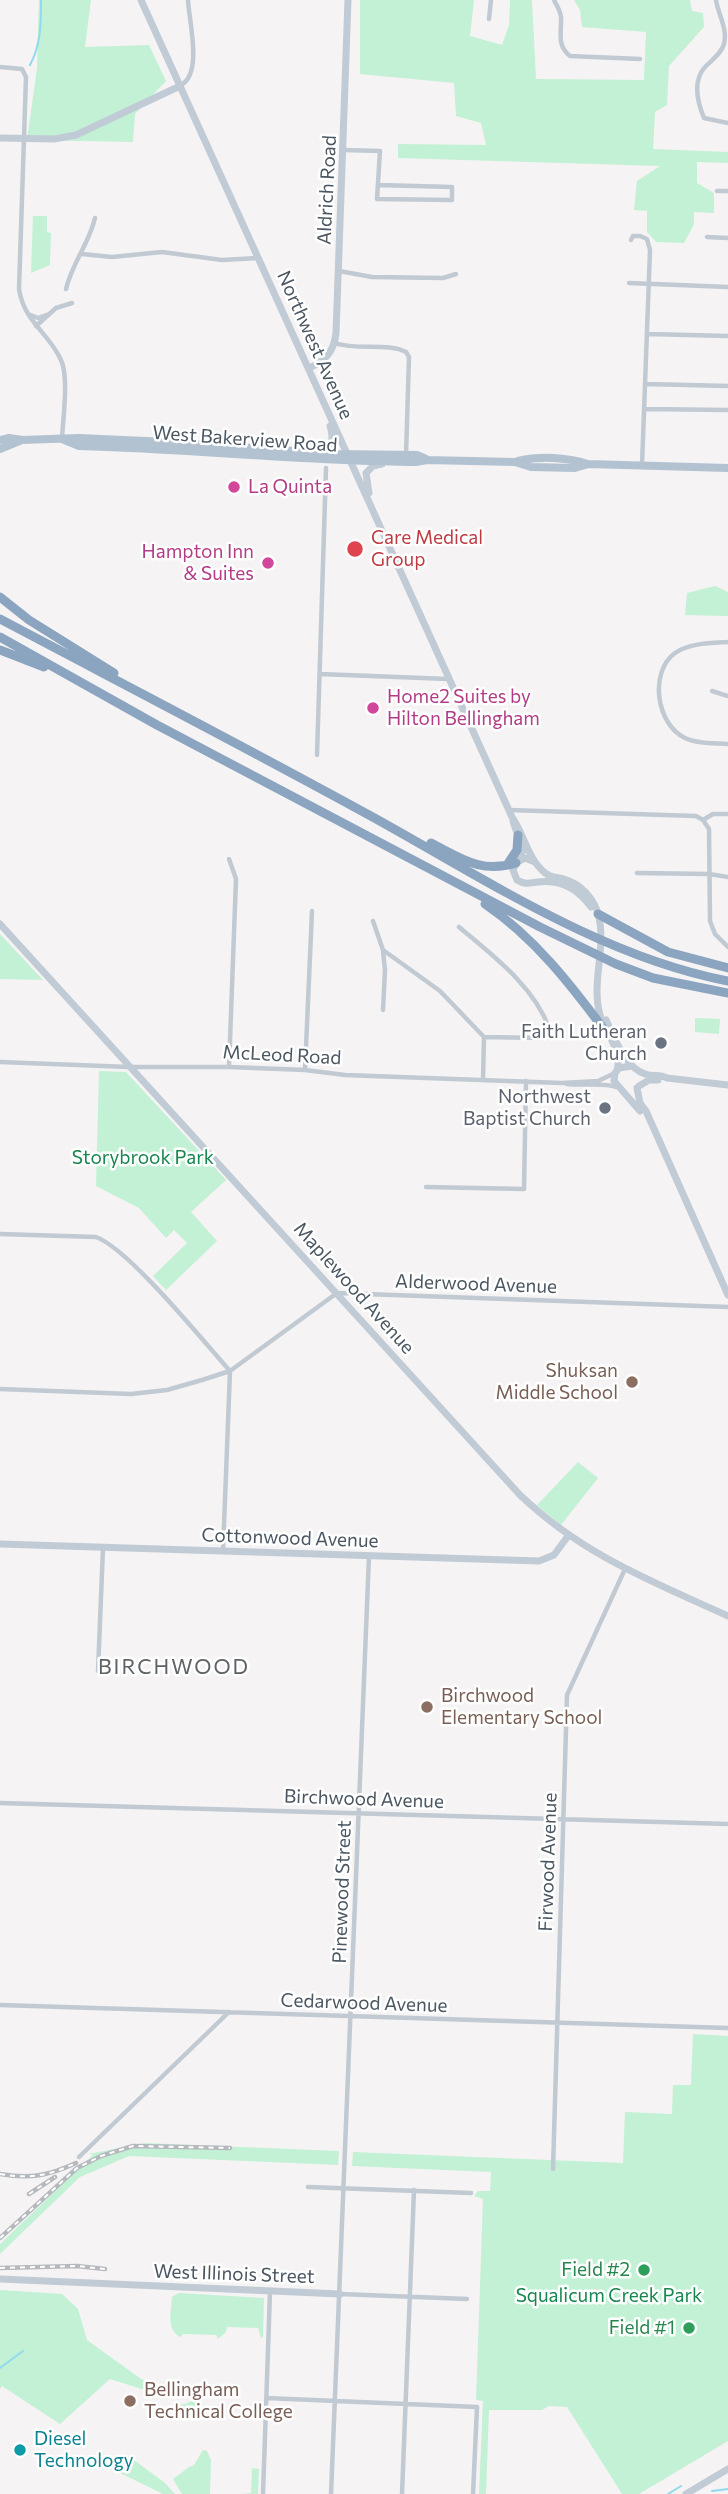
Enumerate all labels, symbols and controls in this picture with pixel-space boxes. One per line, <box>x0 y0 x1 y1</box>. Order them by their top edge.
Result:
street label: Aldrich Road <box>313 135 341 245</box>
street label: Northwest Avenue <box>272 267 358 423</box>
street label: West Bakerview Road <box>152 421 338 457</box>
place label: La Quinta <box>248 476 332 498</box>
marker: La Quinta <box>226 479 242 495</box>
place label: Care Medical Group <box>371 527 483 571</box>
marker: Care Medical Group <box>345 539 365 559</box>
place label: Hampton Inn & Suites <box>142 541 254 585</box>
marker: Hampton Inn & Suites <box>260 555 276 571</box>
place label: Home2 Suites by Hilton Bellingham <box>387 686 540 730</box>
marker: Home2 Suites by Hilton Bellingham <box>365 700 381 716</box>
place label: Faith Lutheran Church <box>521 1021 647 1065</box>
marker: Faith Lutheran Church <box>653 1035 669 1051</box>
street label: McLeod Road <box>222 1041 342 1069</box>
place label: Northwest Baptist Church <box>463 1086 591 1130</box>
marker: Northwest Baptist Church <box>597 1100 613 1116</box>
park label: Storybrook Park <box>72 1147 214 1169</box>
street label: Maplewood Avenue <box>289 1217 419 1359</box>
street label: Alderwood Avenue <box>395 1270 557 1298</box>
place label: Shuksan Middle School <box>496 1360 618 1404</box>
marker: Shuksan Middle School <box>624 1374 640 1390</box>
street label: Cottonwood Avenue <box>201 1524 379 1552</box>
district label: BIRCHWOOD <box>99 1654 249 1680</box>
place label: Birchwood Elementary School <box>441 1685 602 1729</box>
marker: Birchwood Elementary School <box>419 1699 435 1715</box>
street label: Birchwood Avenue <box>284 1785 444 1813</box>
street label: Firwood Avenue <box>534 1792 562 1932</box>
street label: Pinewood Street <box>328 1820 356 1964</box>
street label: Cedarwood Avenue <box>280 1989 448 2017</box>
place label: Field #2 <box>561 2259 630 2281</box>
street label: West Illinois Street <box>153 2260 315 2288</box>
marker: Field #2 <box>636 2262 652 2278</box>
park label: Squalicum Creek Park <box>516 2285 702 2307</box>
place label: Field #1 <box>609 2317 675 2339</box>
marker: Field #1 <box>681 2320 697 2336</box>
place label: Bellingham Technical College <box>144 2379 293 2423</box>
marker: Bellingham Technical College <box>122 2393 138 2409</box>
place label: Diesel Technology <box>34 2428 134 2472</box>
marker: Diesel Technology <box>12 2442 28 2458</box>

